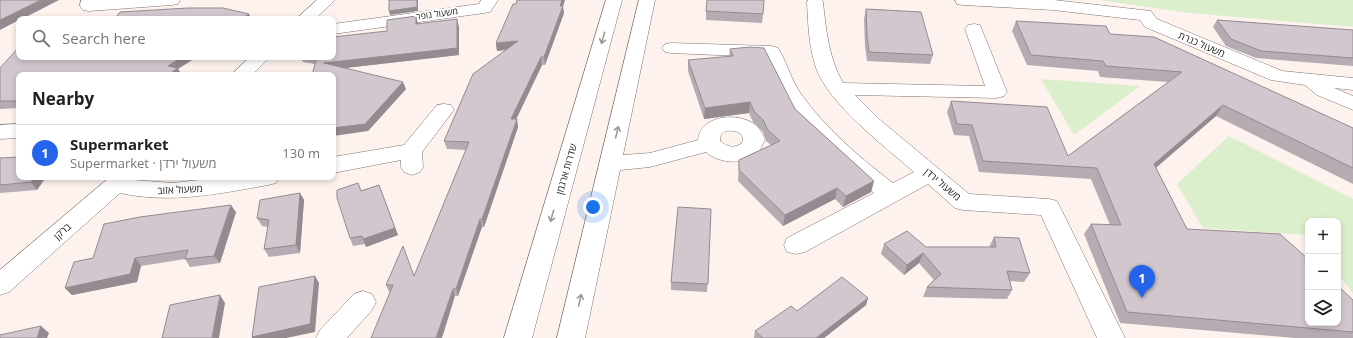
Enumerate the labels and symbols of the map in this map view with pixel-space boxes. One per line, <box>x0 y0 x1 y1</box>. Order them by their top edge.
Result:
street label: משעול נופר <box>415 4 459 23</box>
street label: משעול כנרת <box>1176 28 1228 60</box>
one-way arrow <box>599 31 606 44</box>
one-way arrow <box>614 126 622 139</box>
street label: שדרות ארגמן <box>552 142 580 196</box>
street label: משעול ירדן <box>922 164 964 204</box>
street label: משעול אזוב <box>157 181 203 197</box>
your location <box>583 197 603 217</box>
one-way arrow <box>548 210 555 223</box>
street label: ברקן <box>50 219 74 242</box>
pin: 1 <box>1129 265 1155 298</box>
one-way arrow <box>576 294 584 307</box>

